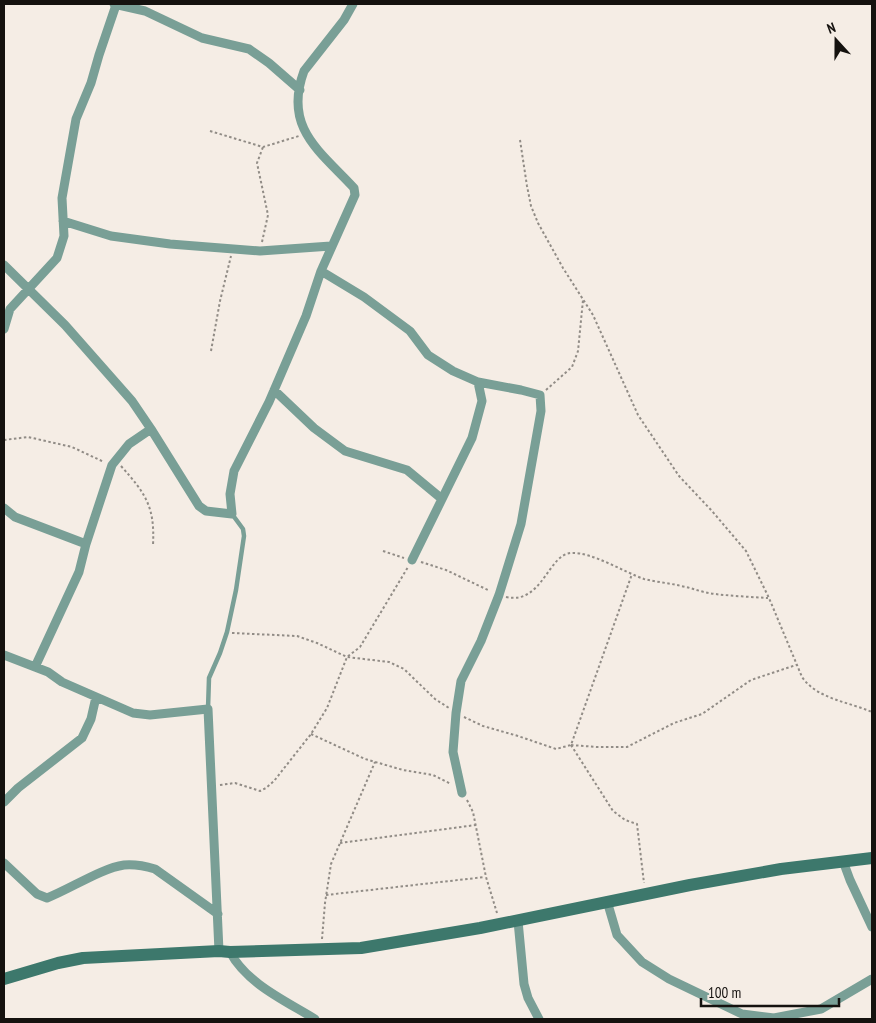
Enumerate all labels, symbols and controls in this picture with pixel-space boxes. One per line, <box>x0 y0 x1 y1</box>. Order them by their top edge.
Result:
north arrow <box>811 15 861 65</box>
text: N <box>825 18 838 38</box>
scale bar <box>701 976 838 1008</box>
text: 100 m <box>708 983 741 1002</box>

